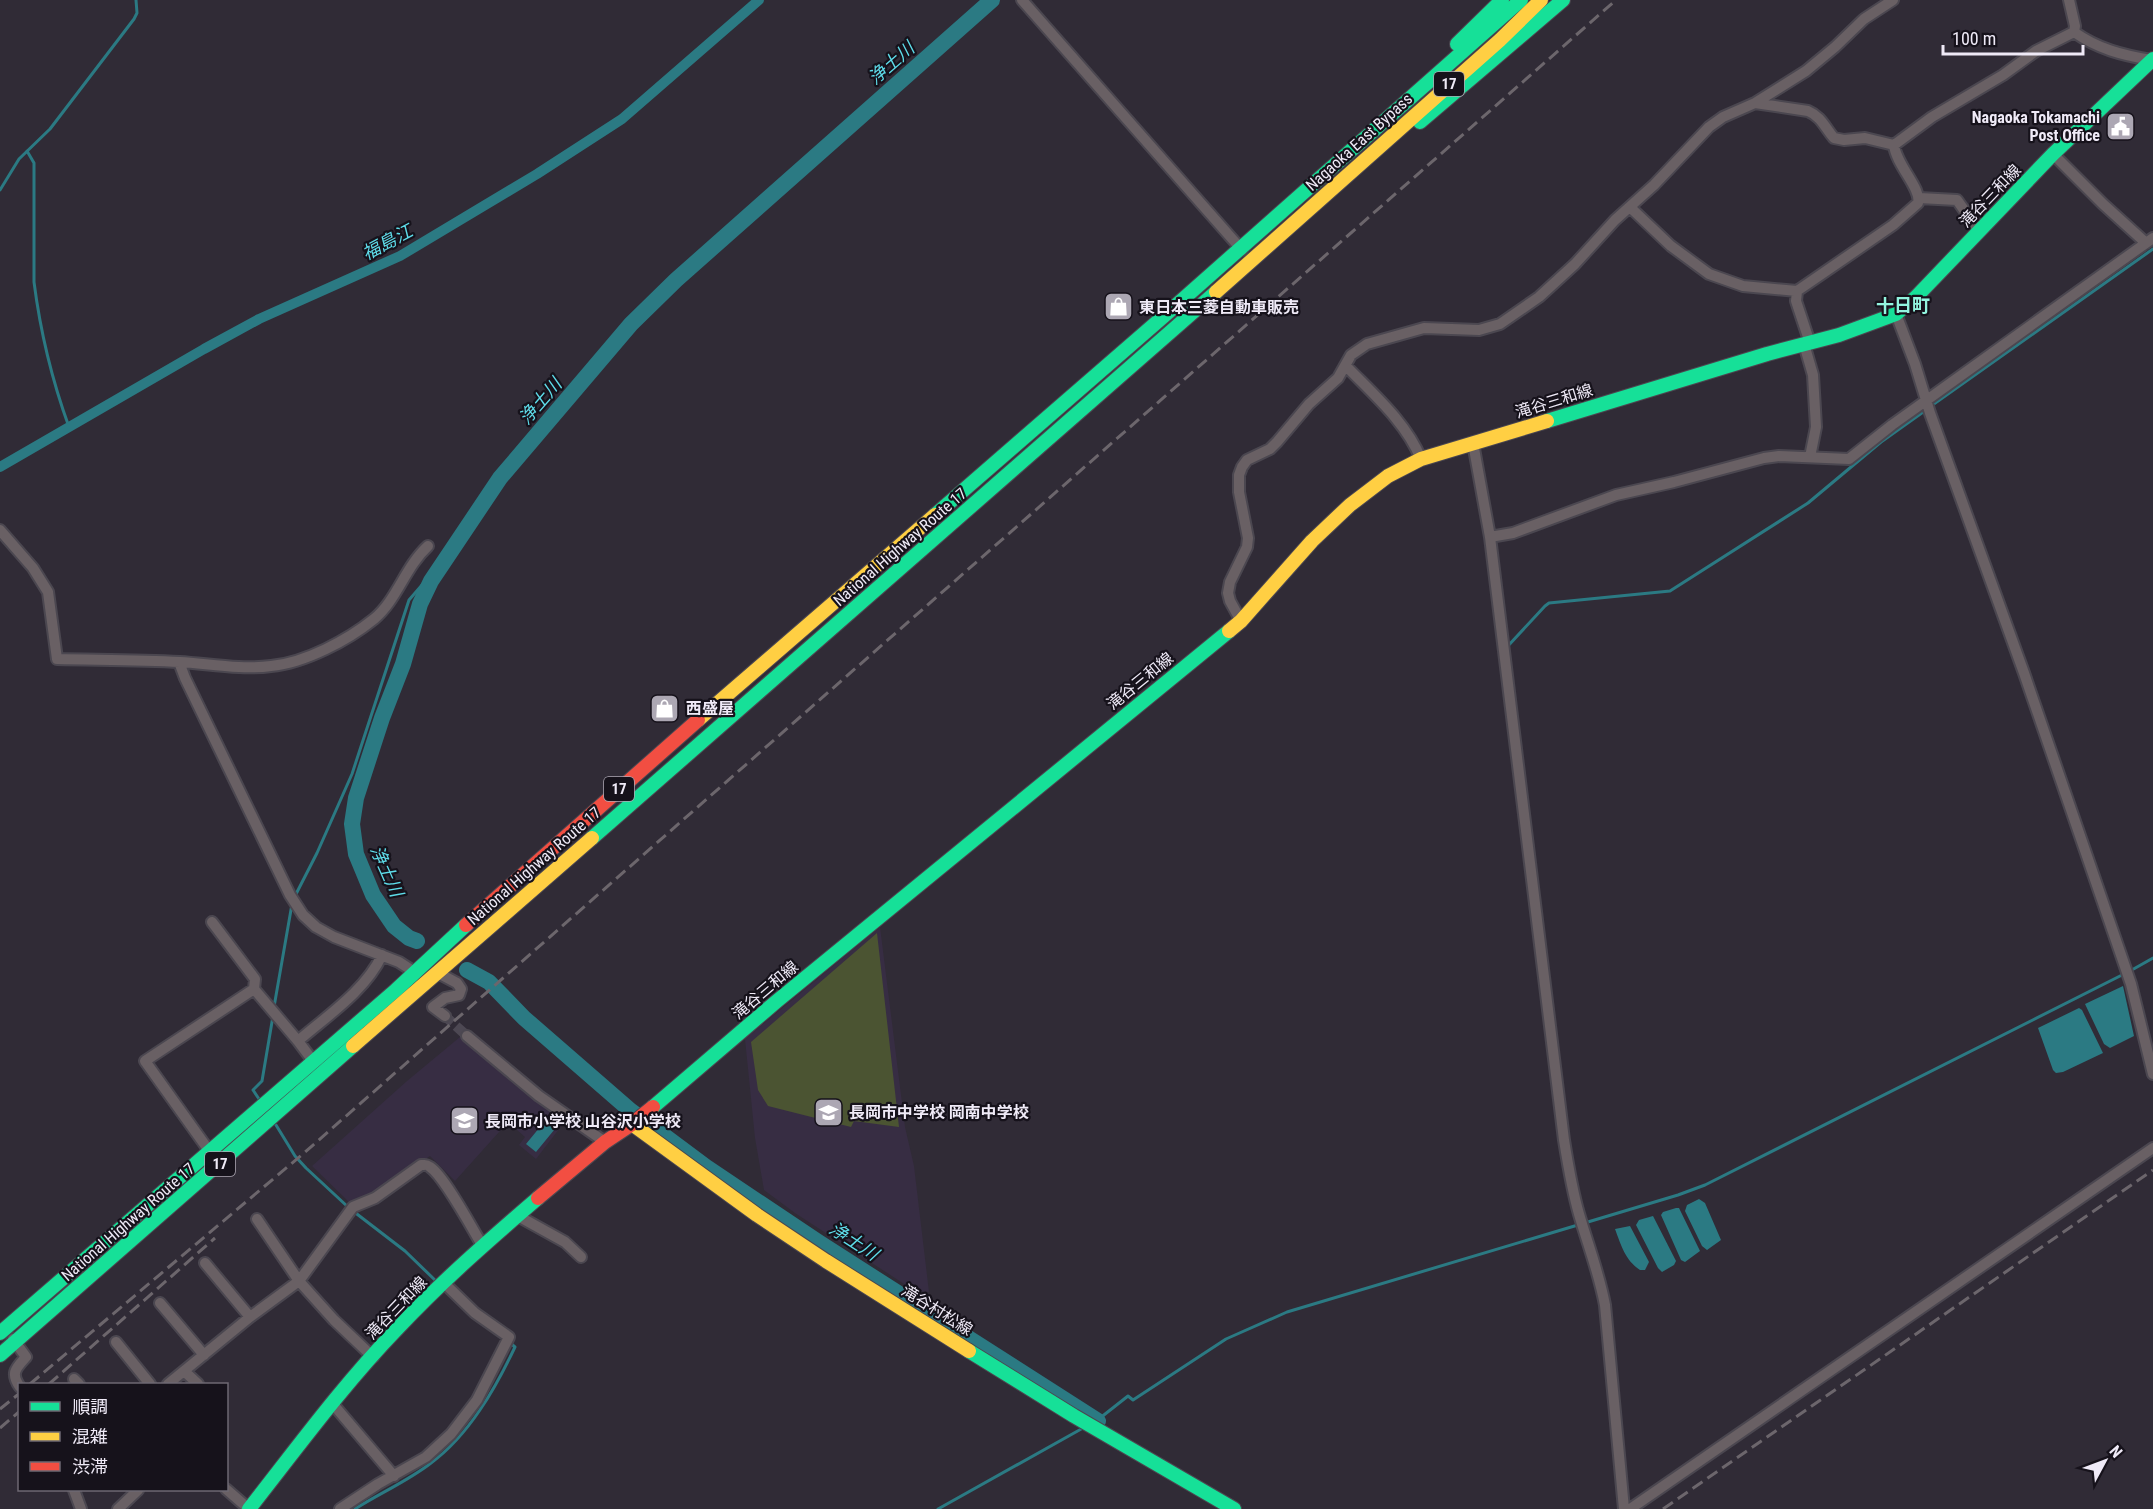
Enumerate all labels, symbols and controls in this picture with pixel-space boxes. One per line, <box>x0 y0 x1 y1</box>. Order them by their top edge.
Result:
scale bar <box>1943 18 2082 56</box>
text: 100 m <box>1952 28 1996 49</box>
water label: 浄土川 <box>864 36 920 89</box>
road number: 17 <box>1434 72 1464 96</box>
street label: Nagaoka East Bypass <box>1302 89 1416 195</box>
place label: Nagaoka Tokamachi Post Office <box>1972 108 2100 145</box>
public building icon: Nagaoka Tokamachi Post Office <box>2105 110 2137 142</box>
street label: 滝谷三和線 <box>1955 161 2025 231</box>
water label: 福島江 <box>358 219 418 264</box>
shop icon: 東日本三菱自動車販売 <box>1102 291 1134 323</box>
district label: 十日町 <box>1876 295 1930 316</box>
place label: 東日本三菱自動車販売 <box>1139 298 1299 317</box>
water label: 浄土川 <box>514 372 567 428</box>
street label: 滝谷三和線 <box>1513 380 1595 422</box>
street label: National Highway Route 17 <box>830 484 971 610</box>
street label: 滝谷三和線 <box>1103 648 1177 714</box>
shop icon: 西盛屋 <box>649 692 681 724</box>
place label: 西盛屋 <box>686 699 734 718</box>
road number: 17 <box>604 777 634 801</box>
street label: National Highway Route 17 <box>464 803 605 929</box>
water label: 浄土川 <box>366 842 408 902</box>
street label: 滝谷三和線 <box>728 957 802 1023</box>
school or university icon: 長岡市中学校 岡南中学校 <box>812 1096 844 1128</box>
place label: 長岡市中学校 岡南中学校 <box>849 1103 1029 1122</box>
school or university icon: 長岡市小学校 山谷沢小学校 <box>448 1105 480 1137</box>
place label: 長岡市小学校 山谷沢小学校 <box>485 1112 681 1131</box>
road number: 17 <box>205 1152 235 1176</box>
street label: National Highway Route 17 <box>58 1159 199 1285</box>
water label: 浄土川 <box>826 1217 884 1266</box>
street label: 滝谷三和線 <box>361 1273 431 1343</box>
street label: 滝谷村松線 <box>898 1281 976 1339</box>
legend <box>18 1383 228 1491</box>
text: 順調 <box>72 1396 108 1417</box>
text: 混雑 <box>72 1426 108 1447</box>
north arrow <box>2075 1431 2135 1491</box>
text: N <box>2106 1442 2126 1461</box>
text: 渋滞 <box>72 1456 108 1477</box>

